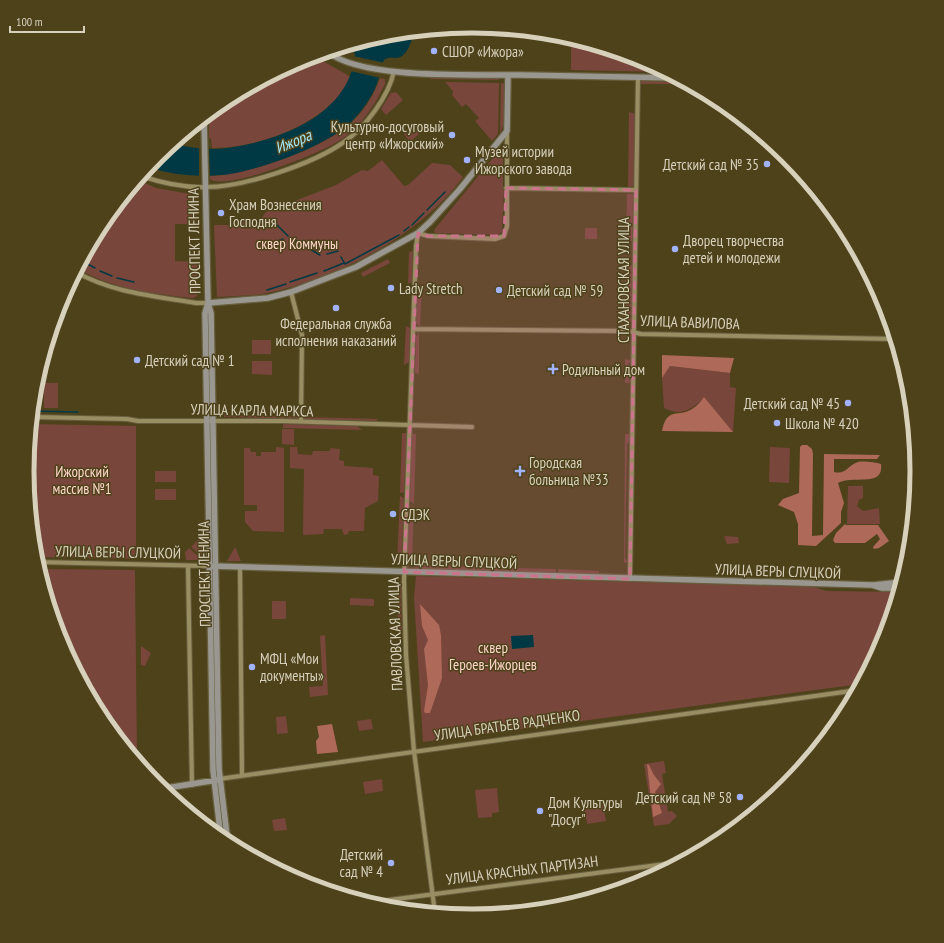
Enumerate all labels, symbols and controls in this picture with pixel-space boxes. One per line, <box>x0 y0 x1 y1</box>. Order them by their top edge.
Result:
scale bar <box>10 8 84 34</box>
text: 100 m <box>16 14 43 29</box>
place label: СШОР «Ижора» <box>442 42 524 61</box>
marker: СШОР «Ижора» <box>429 46 439 56</box>
place label: Культурно-досуговый центр «Ижорский» <box>331 117 444 153</box>
water label: Ижора <box>272 124 316 158</box>
marker: Культурно-досуговый центр «Ижорский» <box>447 130 457 140</box>
place label: Музей истории Ижорского завода <box>475 142 572 178</box>
marker: Музей истории Ижорского завода <box>462 155 472 165</box>
place label: Детский сад № 35 <box>663 155 759 174</box>
marker: Детский сад № 35 <box>762 159 772 169</box>
street label: ПРОСПЕКТ ЛЕНИНА <box>184 187 204 294</box>
place label: Храм Вознесения Господня <box>229 195 322 231</box>
marker: Храм Вознесения Господня <box>216 208 226 218</box>
street label: СТАХАНОВСКАЯ УЛИЦА <box>614 216 633 343</box>
place label: Дворец творчества детей и молодежи <box>683 231 784 267</box>
park label: сквер Коммуны <box>256 234 338 253</box>
marker: Дворец творчества детей и молодежи <box>670 244 680 254</box>
place label: Lady Stretch <box>399 279 463 298</box>
place label: Детский сад № 59 <box>507 281 603 300</box>
marker: Lady Stretch <box>386 283 396 293</box>
marker: Детский сад № 59 <box>494 285 504 295</box>
marker: Федеральная служба исполнения наказаний <box>331 303 341 313</box>
street label: УЛИЦА ВАВИЛОВА <box>640 311 741 333</box>
place label: Федеральная служба исполнения наказаний <box>275 314 397 350</box>
place label: Детский сад № 1 <box>145 351 235 370</box>
marker: Детский сад № 1 <box>132 355 142 365</box>
place label: Родильный дом <box>562 360 645 379</box>
marker: Родильный дом <box>547 363 559 375</box>
place label: Детский сад № 45 <box>744 394 840 413</box>
marker: Детский сад № 45 <box>843 398 853 408</box>
street label: УЛИЦА КАРЛА МАРКСА <box>190 399 315 421</box>
place label: Школа № 420 <box>785 414 859 433</box>
marker: Школа № 420 <box>772 418 782 428</box>
place label: Городская больница №33 <box>529 453 609 489</box>
park label: Ижорский массив №1 <box>52 462 112 498</box>
marker: Городская больница №33 <box>514 465 526 477</box>
place label: СДЭК <box>401 505 431 524</box>
marker: СДЭК <box>388 509 398 519</box>
street label: ПРОСПЕКТ ЛЕНИНА <box>194 520 214 627</box>
street label: УЛИЦА ВЕРЫ СЛУЦКОЙ <box>55 541 181 563</box>
street label: УЛИЦА ВЕРЫ СЛУЦКОЙ <box>391 549 517 573</box>
street label: УЛИЦА ВЕРЫ СЛУЦКОЙ <box>715 559 841 583</box>
street label: ПАВЛОВСКАЯ УЛИЦА <box>383 576 406 691</box>
park label: сквер Героев-Ижорцев <box>449 638 537 674</box>
place label: МФЦ «Мои документы» <box>260 649 324 685</box>
marker: МФЦ «Мои документы» <box>247 662 257 672</box>
street label: УЛИЦА БРАТЬЕВ РАДЧЕНКО <box>433 705 581 745</box>
place label: Детский сад № 58 <box>636 788 732 807</box>
marker: Детский сад № 58 <box>735 792 745 802</box>
place label: Дом Культуры "Досуг" <box>548 793 622 829</box>
marker: Дом Культуры "Досуг" <box>535 806 545 816</box>
place label: Детский сад № 4 <box>340 845 383 881</box>
street label: УЛИЦА КРАСНЫХ ПАРТИЗАН <box>445 851 599 889</box>
marker: Детский сад № 4 <box>386 858 396 868</box>

